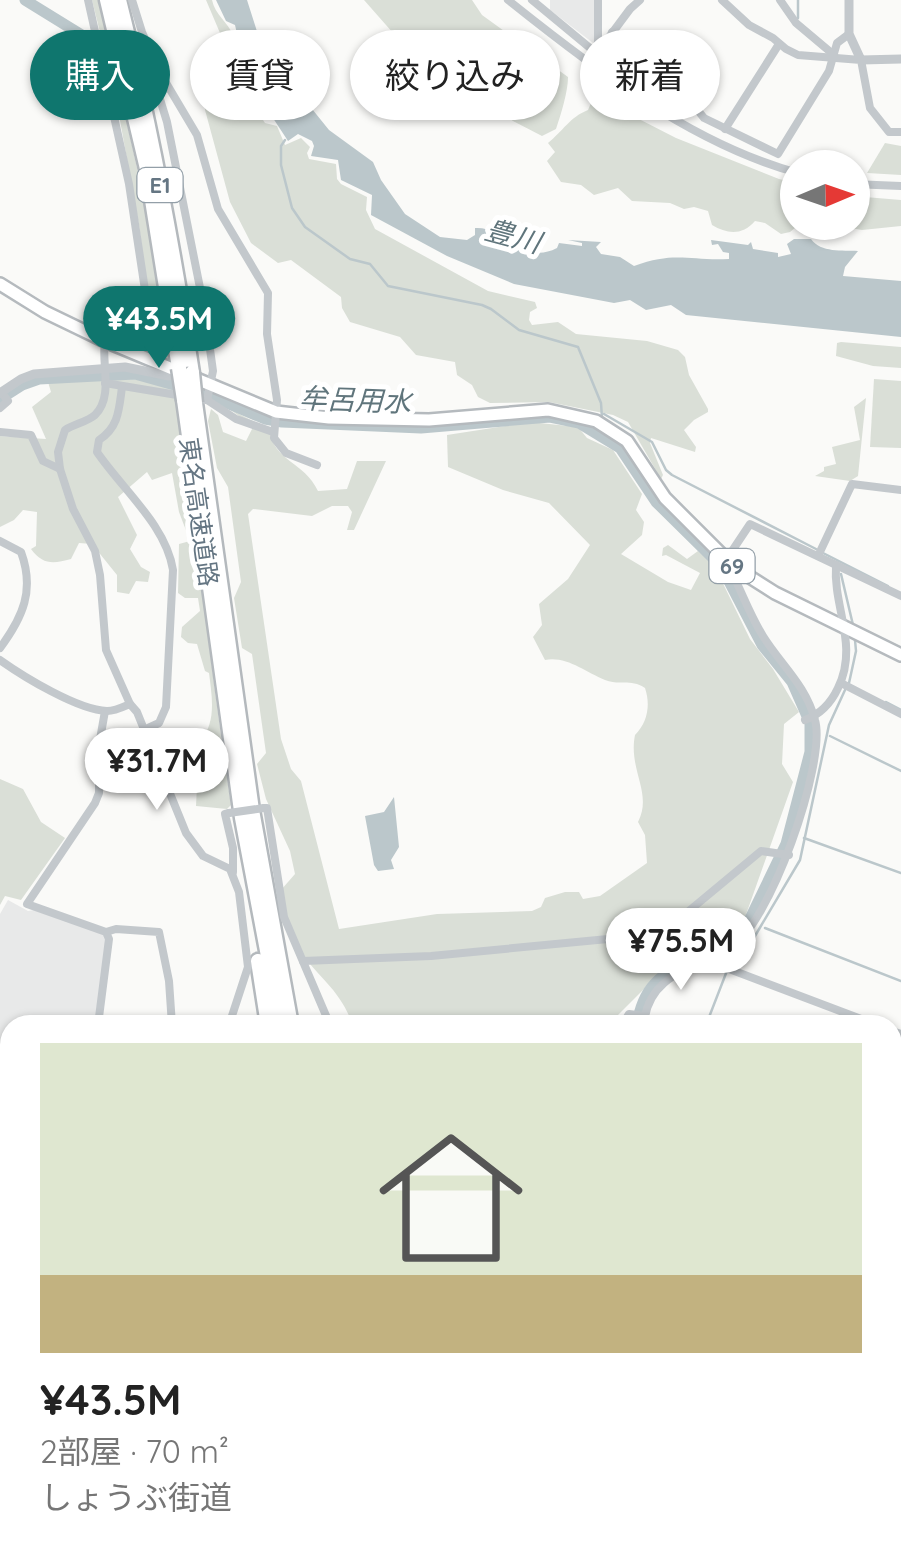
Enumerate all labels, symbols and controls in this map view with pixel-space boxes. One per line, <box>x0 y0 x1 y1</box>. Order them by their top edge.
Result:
chip: 購入 <box>30 30 170 120</box>
chip: 賃貸 <box>190 30 330 120</box>
chip: 絞り込み <box>350 30 560 120</box>
chip: 新着 <box>580 30 720 120</box>
north arrow <box>780 150 870 240</box>
map controls <box>780 150 870 240</box>
road number: E1 <box>138 168 182 202</box>
water label: 豊川 <box>482 211 548 260</box>
pin: ¥43.5M <box>78 286 240 371</box>
text: ¥43.5M <box>105 298 213 338</box>
water label: 牟呂用水 <box>298 380 415 419</box>
street label: 東名高速道路 <box>174 435 225 588</box>
road number: 69 <box>710 549 754 583</box>
pin: ¥31.7M <box>76 728 238 813</box>
text: ¥31.7M <box>107 740 207 780</box>
pin: ¥75.5M <box>600 908 762 993</box>
text: ¥75.5M <box>628 920 734 960</box>
icon: home <box>361 1108 541 1288</box>
text: ¥43.5M <box>40 1373 181 1426</box>
text: 2部屋 · 70 m² <box>40 1431 229 1471</box>
text: しょうぶ街道 <box>40 1477 232 1517</box>

